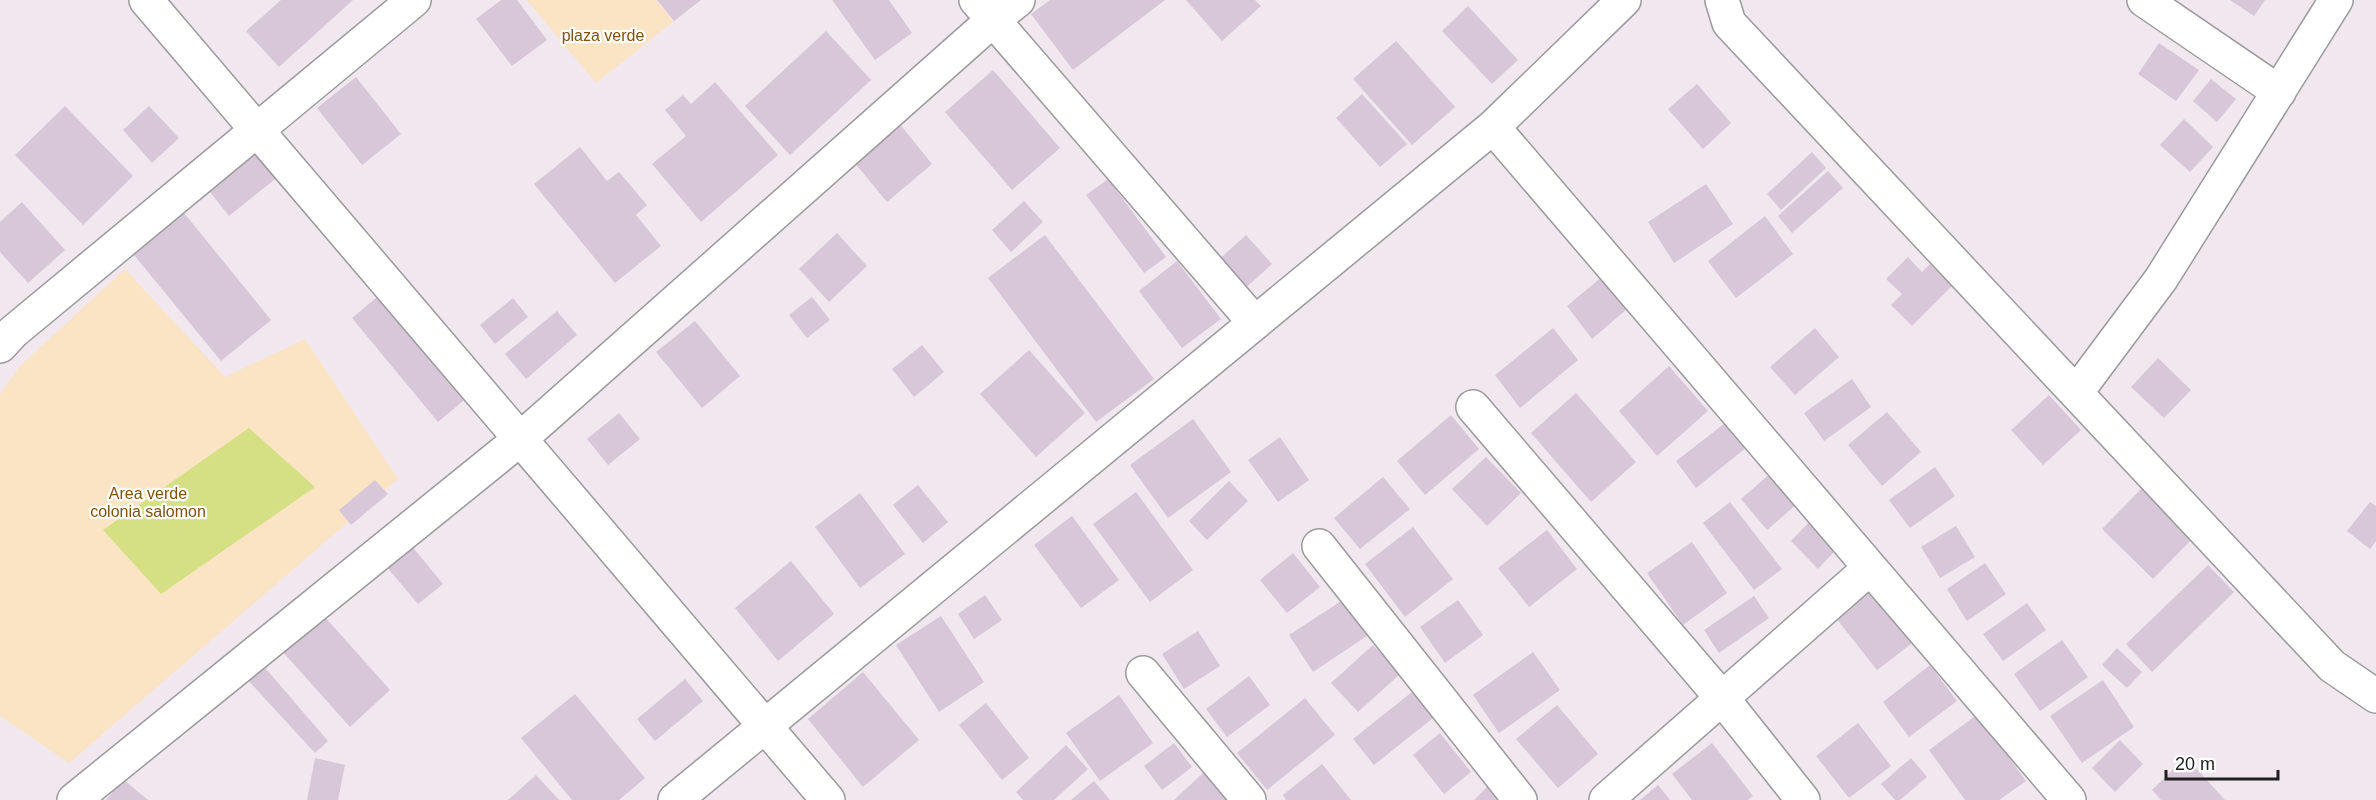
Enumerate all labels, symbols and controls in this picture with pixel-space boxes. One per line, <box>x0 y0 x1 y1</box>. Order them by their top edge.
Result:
park label: plaza verde <box>562 27 644 44</box>
park label: Area verde colonia salomon <box>90 485 206 520</box>
scale bar <box>2166 743 2278 781</box>
text: 20 m <box>2175 754 2215 774</box>

